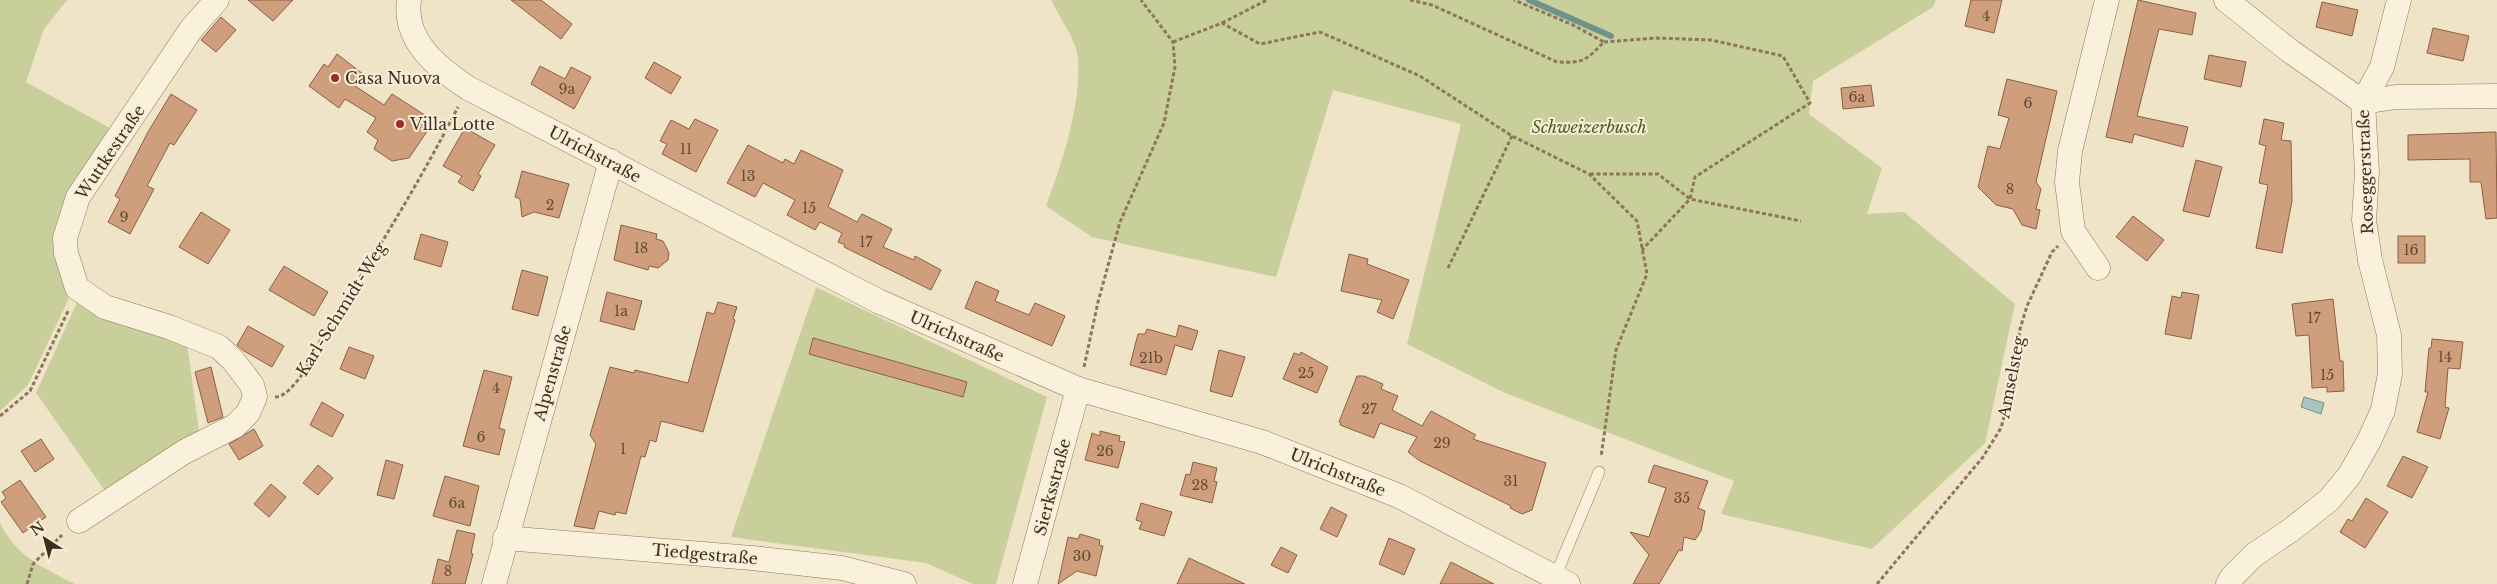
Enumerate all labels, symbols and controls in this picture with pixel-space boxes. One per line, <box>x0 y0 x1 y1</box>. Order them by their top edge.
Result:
house number: 4 <box>1982 7 1990 25</box>
place label: Casa Nuova <box>345 68 441 88</box>
marker: Casa Nuova <box>329 72 341 84</box>
house number: 9a <box>559 80 576 98</box>
house number: 6a <box>1849 88 1866 106</box>
house number: 6 <box>2023 94 2033 112</box>
street label: Wuttkestraße <box>71 101 149 204</box>
street label: Roseggerstraße <box>2353 109 2377 235</box>
place label: Villa Lotte <box>409 114 495 134</box>
park label: Schweizerbusch <box>1531 117 1647 137</box>
marker: Villa Lotte <box>394 118 406 130</box>
street label: Ulrichstraße <box>545 121 645 187</box>
house number: 11 <box>680 140 692 158</box>
house number: 13 <box>741 167 755 185</box>
house number: 8 <box>2006 180 2014 198</box>
house number: 2 <box>546 196 554 214</box>
house number: 15 <box>802 199 816 217</box>
house number: 9 <box>119 208 129 226</box>
house number: 17 <box>859 233 874 251</box>
street label: Karl-Schmidt-Weg <box>292 238 391 380</box>
house number: 18 <box>634 239 648 257</box>
house number: 16 <box>2403 241 2419 259</box>
house number: 1a <box>614 302 628 320</box>
street label: Ulrichstraße <box>907 306 1007 366</box>
house number: 17 <box>2307 309 2322 327</box>
street label: Alpenstraße <box>529 323 575 424</box>
street label: Amselsteg <box>1993 334 2029 421</box>
house number: 14 <box>2438 348 2452 366</box>
house number: 21b <box>1139 349 1163 367</box>
house number: 25 <box>1298 364 1314 382</box>
house number: 15 <box>2320 366 2334 384</box>
house number: 4 <box>492 379 500 397</box>
house number: 27 <box>1361 400 1378 418</box>
house number: 6 <box>476 428 486 446</box>
house number: 29 <box>1433 434 1451 452</box>
street label: Sierksstraße <box>1029 436 1075 538</box>
house number: 1 <box>620 440 626 458</box>
house number: 26 <box>1096 442 1114 460</box>
street label: Ulrichstraße <box>1287 444 1389 500</box>
house number: 31 <box>1504 472 1518 490</box>
house number: 28 <box>1191 476 1209 494</box>
house number: 35 <box>1674 489 1690 507</box>
house number: 6a <box>449 494 466 512</box>
north arrow <box>20 514 70 564</box>
text: N <box>27 517 48 540</box>
street label: Tiedgestraße <box>651 539 759 569</box>
house number: 30 <box>1073 547 1091 565</box>
house number: 8 <box>444 562 452 580</box>

